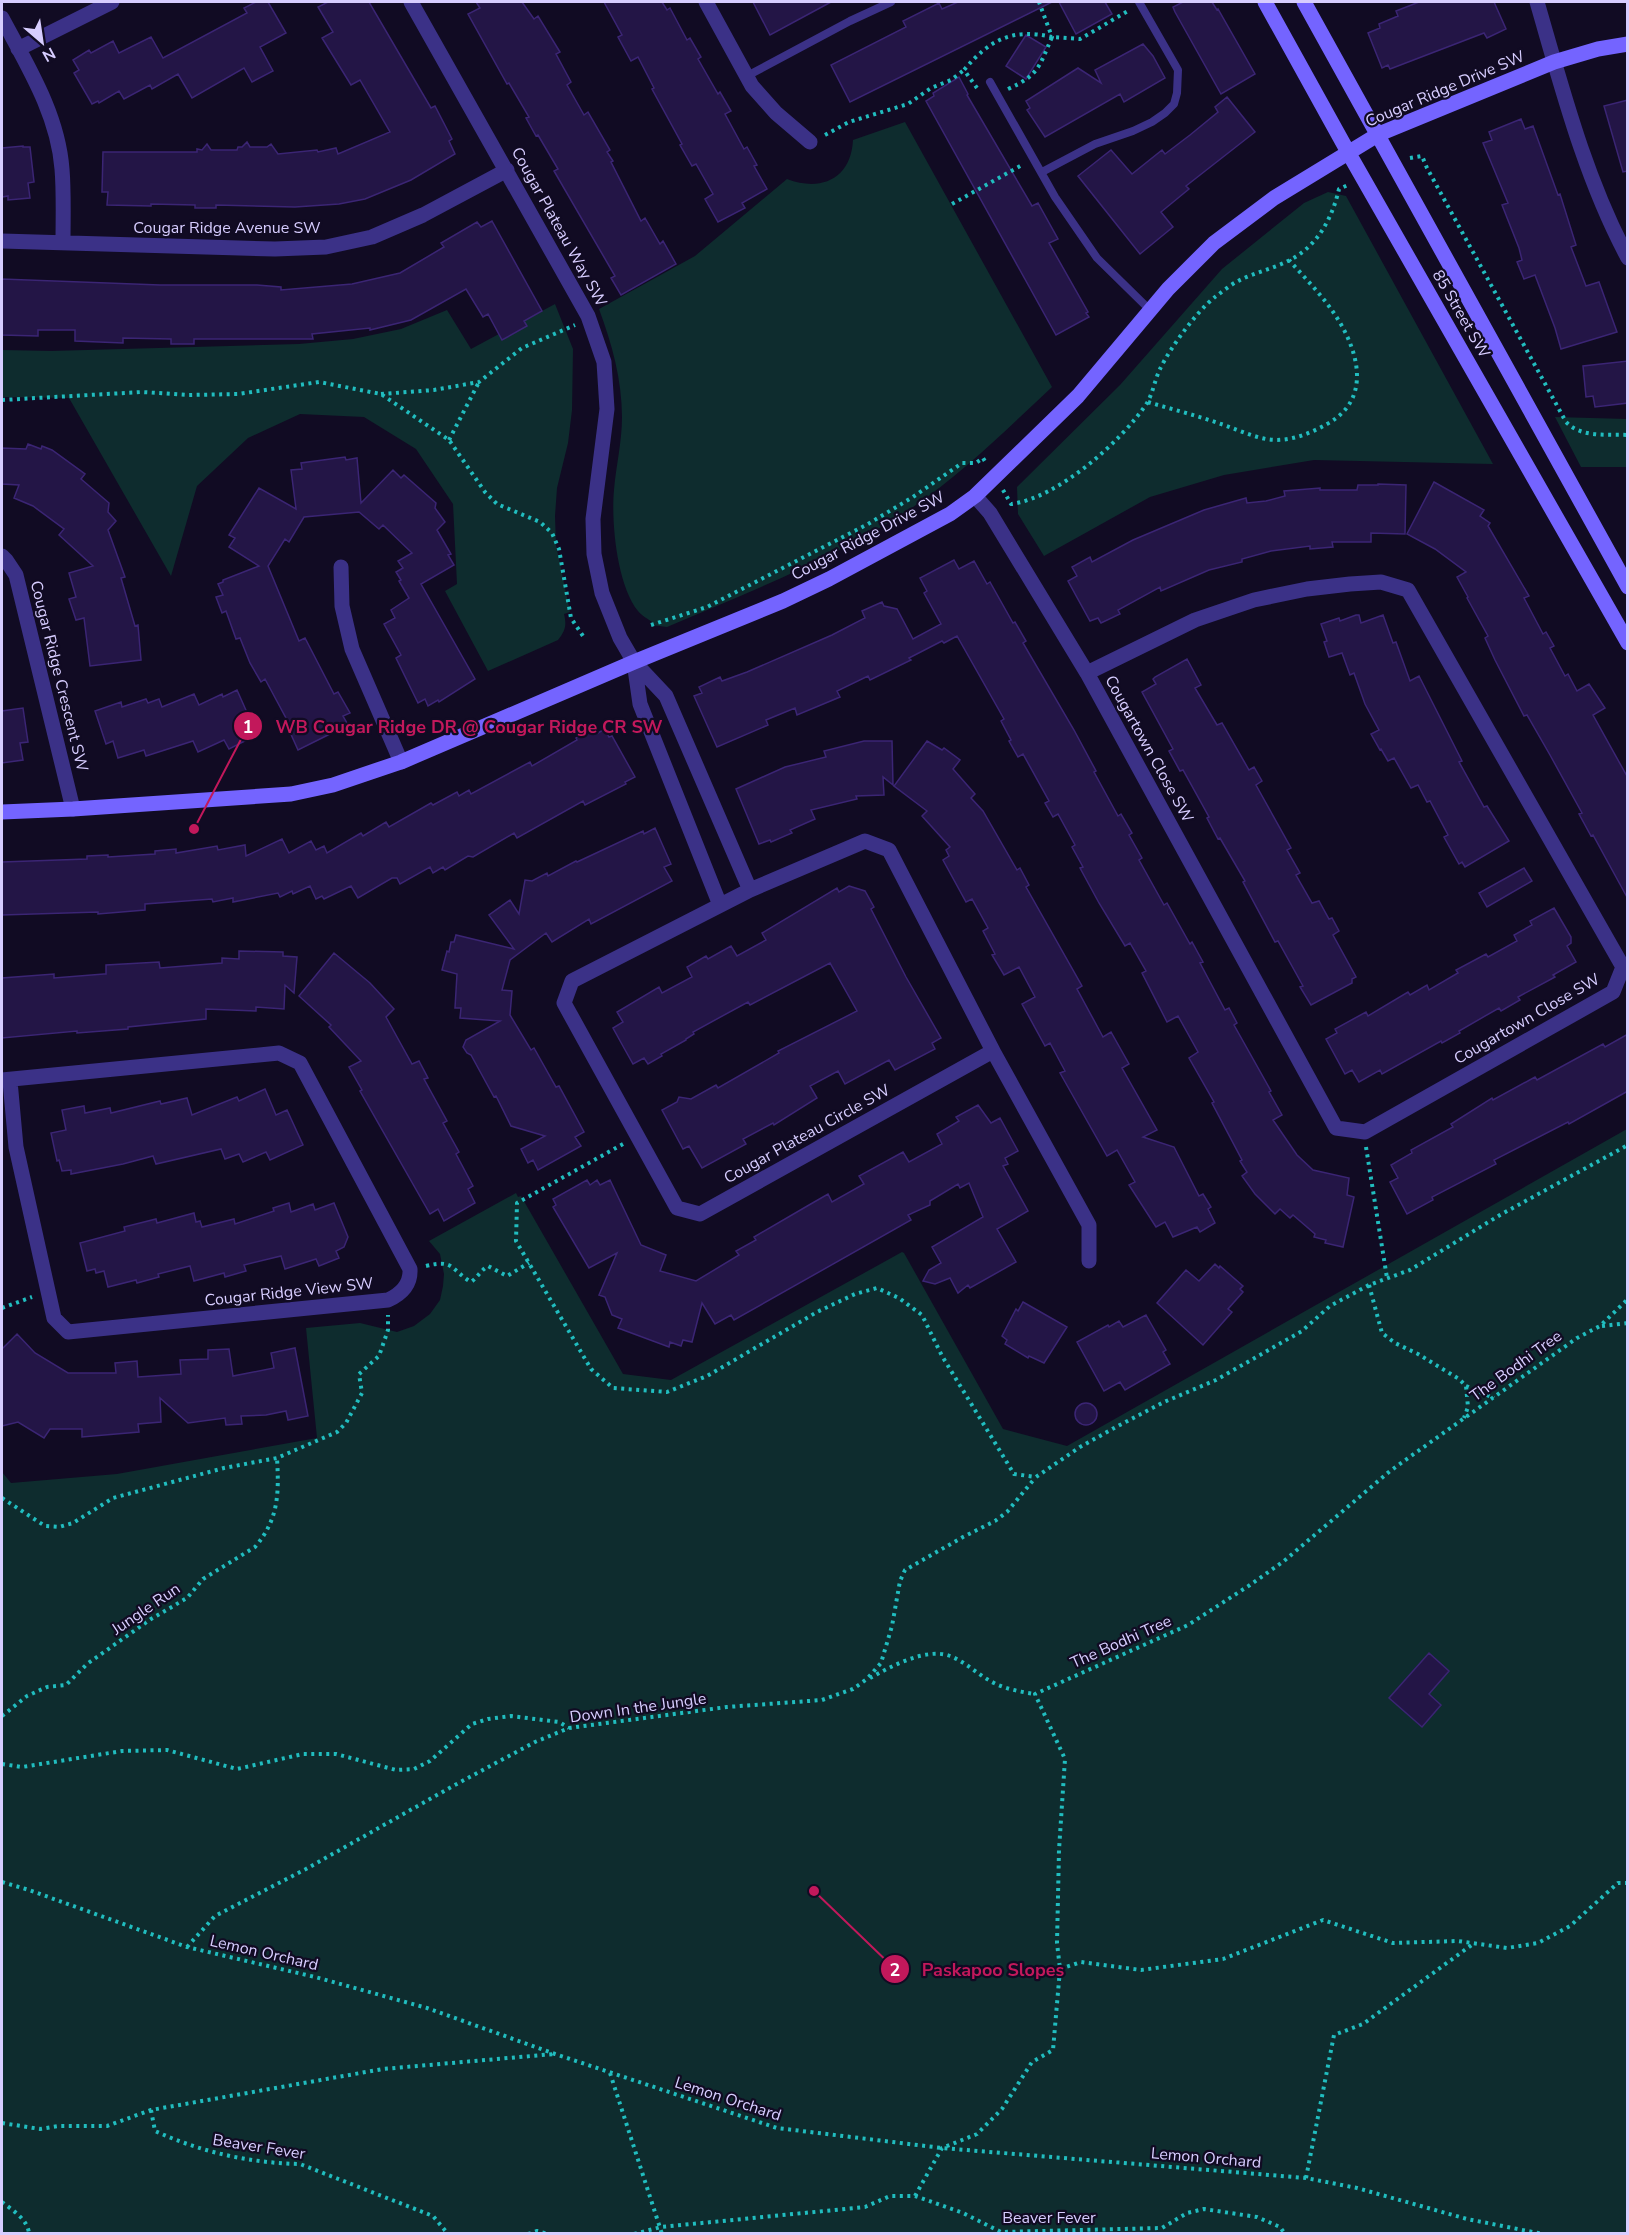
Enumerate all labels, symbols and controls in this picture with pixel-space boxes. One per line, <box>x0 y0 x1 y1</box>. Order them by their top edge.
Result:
north arrow <box>12 12 72 72</box>
text: N <box>38 42 59 67</box>
street label: Cougar Ridge Drive SW <box>1362 45 1528 133</box>
street label: Cougar Plateau Way SW <box>506 143 612 311</box>
street label: Cougar Ridge Avenue SW <box>133 217 321 239</box>
street label: 85 Street SW <box>1427 266 1495 362</box>
street label: Cougar Ridge Drive SW <box>787 486 949 586</box>
street label: Cougar Ridge Crescent SW <box>25 578 93 774</box>
street label: Cougartown Close SW <box>1099 672 1199 827</box>
callout: WB Cougar Ridge DR @ Cougar Ridge CR SW <box>233 708 674 744</box>
text: 1 <box>243 715 253 739</box>
text: WB Cougar Ridge DR @ Cougar Ridge CR SW <box>275 715 663 739</box>
street label: Cougartown Close SW <box>1450 968 1604 1070</box>
street label: Cougar Plateau Circle SW <box>720 1079 894 1189</box>
street label: Cougar Ridge View SW <box>204 1272 375 1312</box>
street label: The Bodhi Tree <box>1466 1325 1566 1407</box>
street label: Jungle Run <box>106 1578 185 1641</box>
street label: The Bodhi Tree <box>1067 1610 1175 1674</box>
street label: Down In the Jungle <box>568 1688 708 1728</box>
street label: Lemon Orchard <box>208 1930 320 1976</box>
callout: Paskapoo Slopes <box>880 1951 1076 1987</box>
text: 2 <box>890 1958 900 1982</box>
text: Paskapoo Slopes <box>922 1958 1064 1982</box>
street label: Lemon Orchard <box>672 2071 784 2127</box>
street label: Beaver Fever <box>211 2129 307 2165</box>
street label: Lemon Orchard <box>1150 2142 1262 2174</box>
street label: Beaver Fever <box>1002 2207 1096 2229</box>

